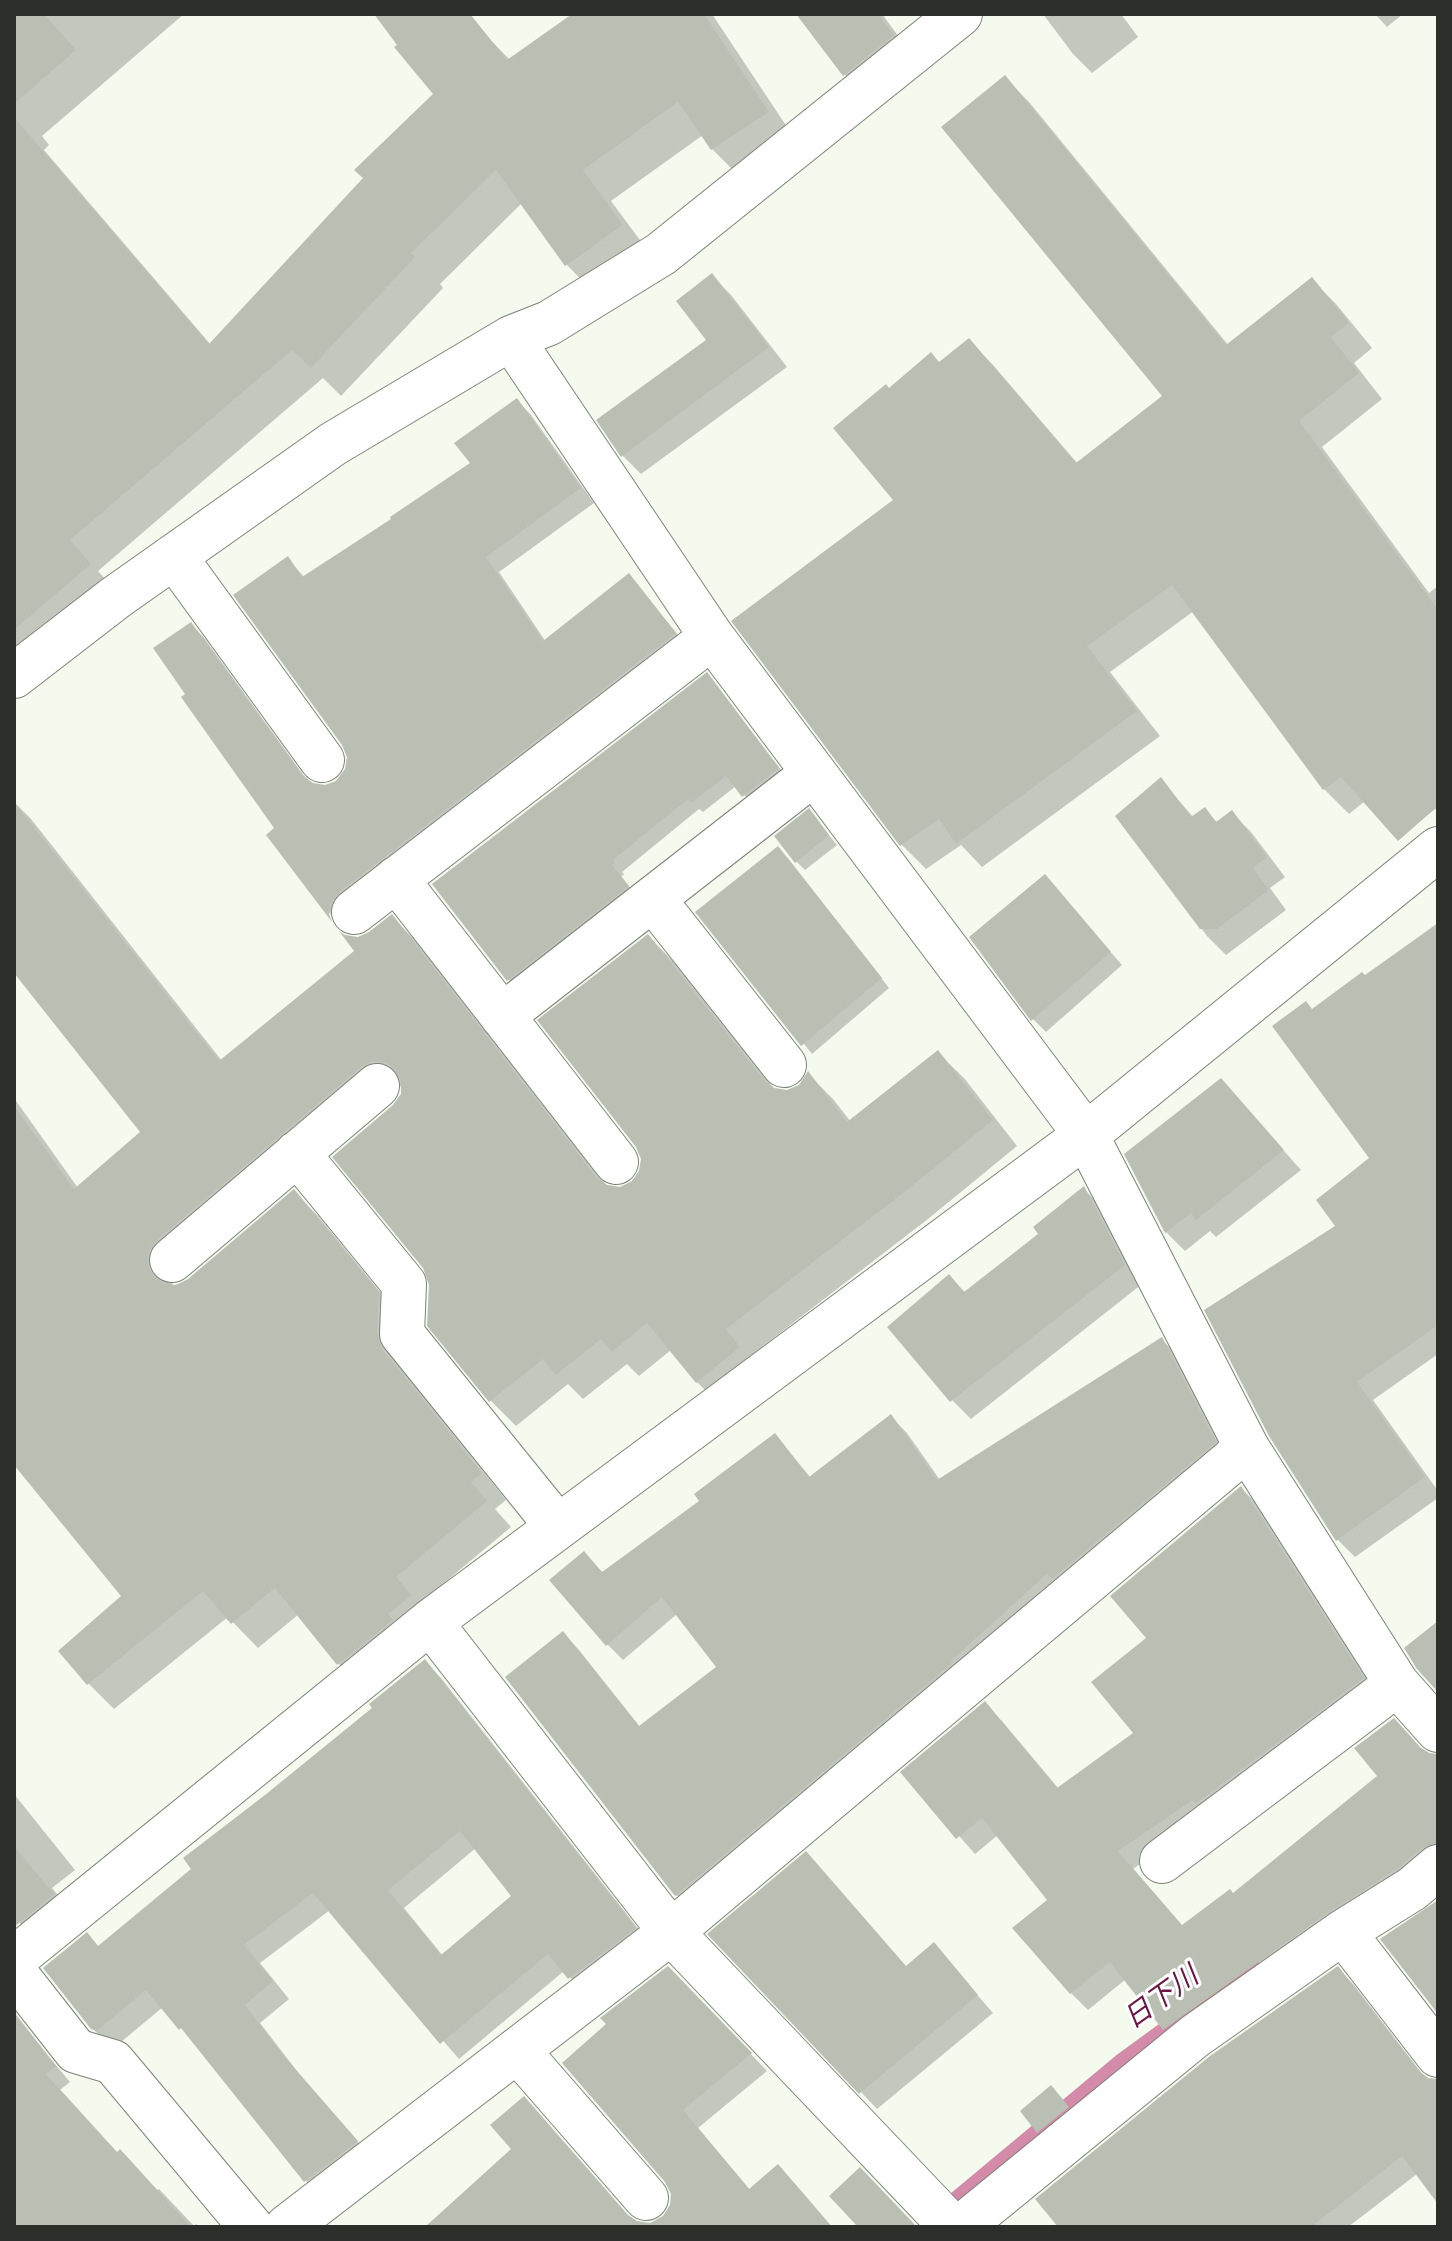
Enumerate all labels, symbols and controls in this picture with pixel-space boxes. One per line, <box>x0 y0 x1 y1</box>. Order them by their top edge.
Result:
water label: 日下川 <box>1119 1962 1207 2038</box>

